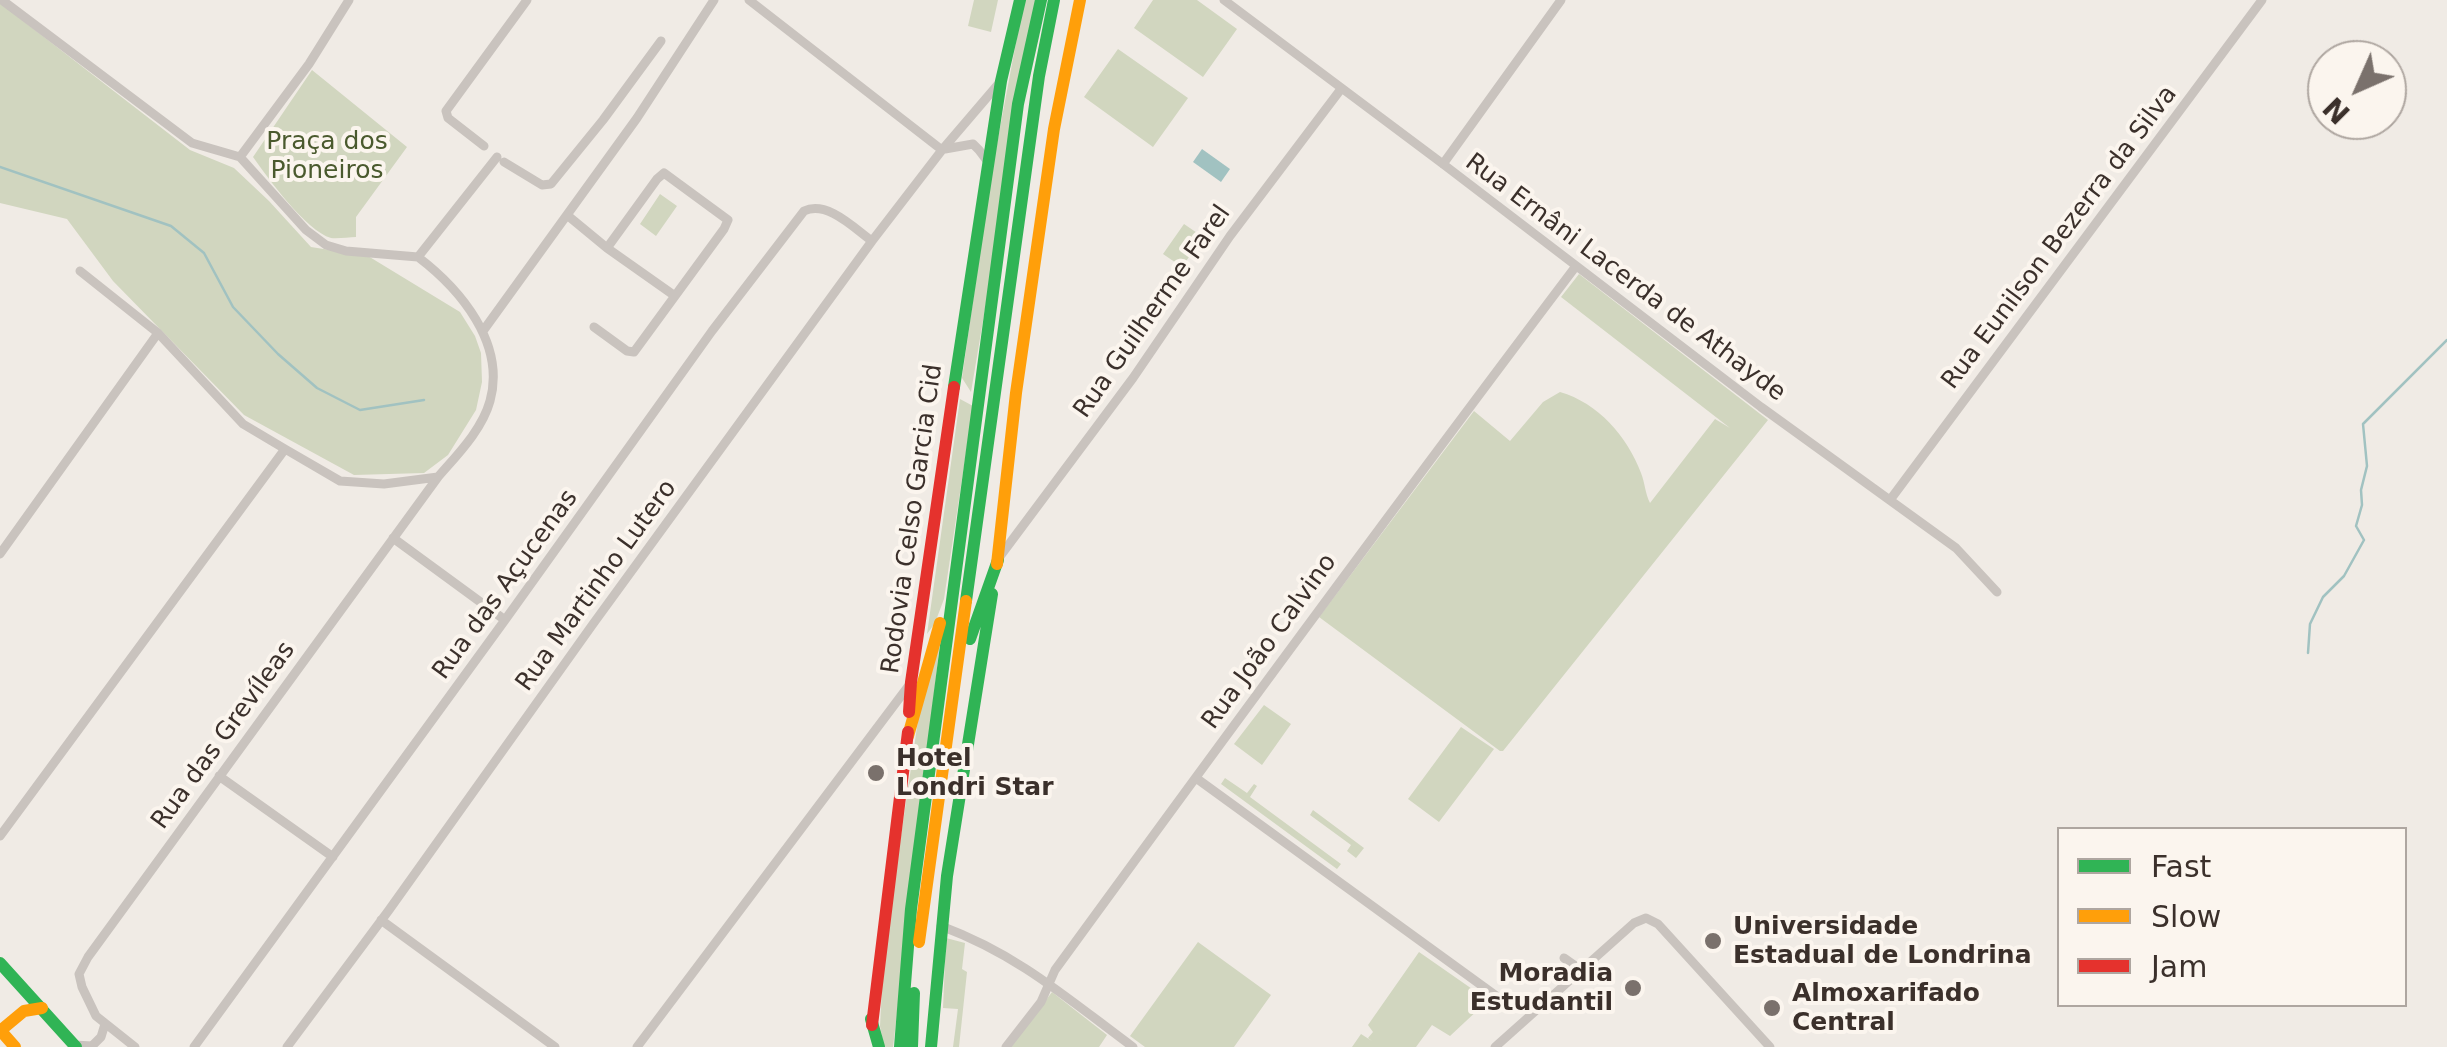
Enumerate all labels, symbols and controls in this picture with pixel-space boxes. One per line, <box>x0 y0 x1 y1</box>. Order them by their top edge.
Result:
north arrow <box>2307 40 2407 140</box>
street label: Rua Eunilson Bezerra da Silva <box>1936 80 2184 396</box>
text: N <box>2317 90 2357 130</box>
park label: Praça dos Pioneiros <box>266 127 388 186</box>
street label: Rua Ernâni Lacerda de Athayde <box>1459 148 1791 408</box>
street label: Rua Guilherme Farel <box>1068 200 1238 424</box>
street label: Rodovia Celso Garcia Cid <box>876 362 950 676</box>
street label: Rua Martinho Lutero <box>510 475 684 697</box>
street label: Rua das Açucenas <box>427 484 585 686</box>
street label: Rua João Calvino <box>1196 549 1344 735</box>
street label: Rua das Grevíleas <box>146 636 302 836</box>
place label: Hotel Londri Star <box>896 744 1054 803</box>
marker: Hotel Londri Star <box>865 762 887 784</box>
legend <box>2057 827 2407 1007</box>
text: Fast <box>2151 849 2211 884</box>
text: Slow <box>2151 899 2221 934</box>
place label: Universidade Estadual de Londrina <box>1733 912 2032 971</box>
marker: Universidade Estadual de Londrina <box>1702 930 1724 952</box>
text: Jam <box>2151 949 2207 984</box>
place label: Moradia Estudantil <box>1470 959 1613 1018</box>
marker: Moradia Estudantil <box>1622 977 1644 999</box>
place label: Almoxarifado Central <box>1792 979 1980 1038</box>
marker: Almoxarifado Central <box>1761 997 1783 1019</box>

